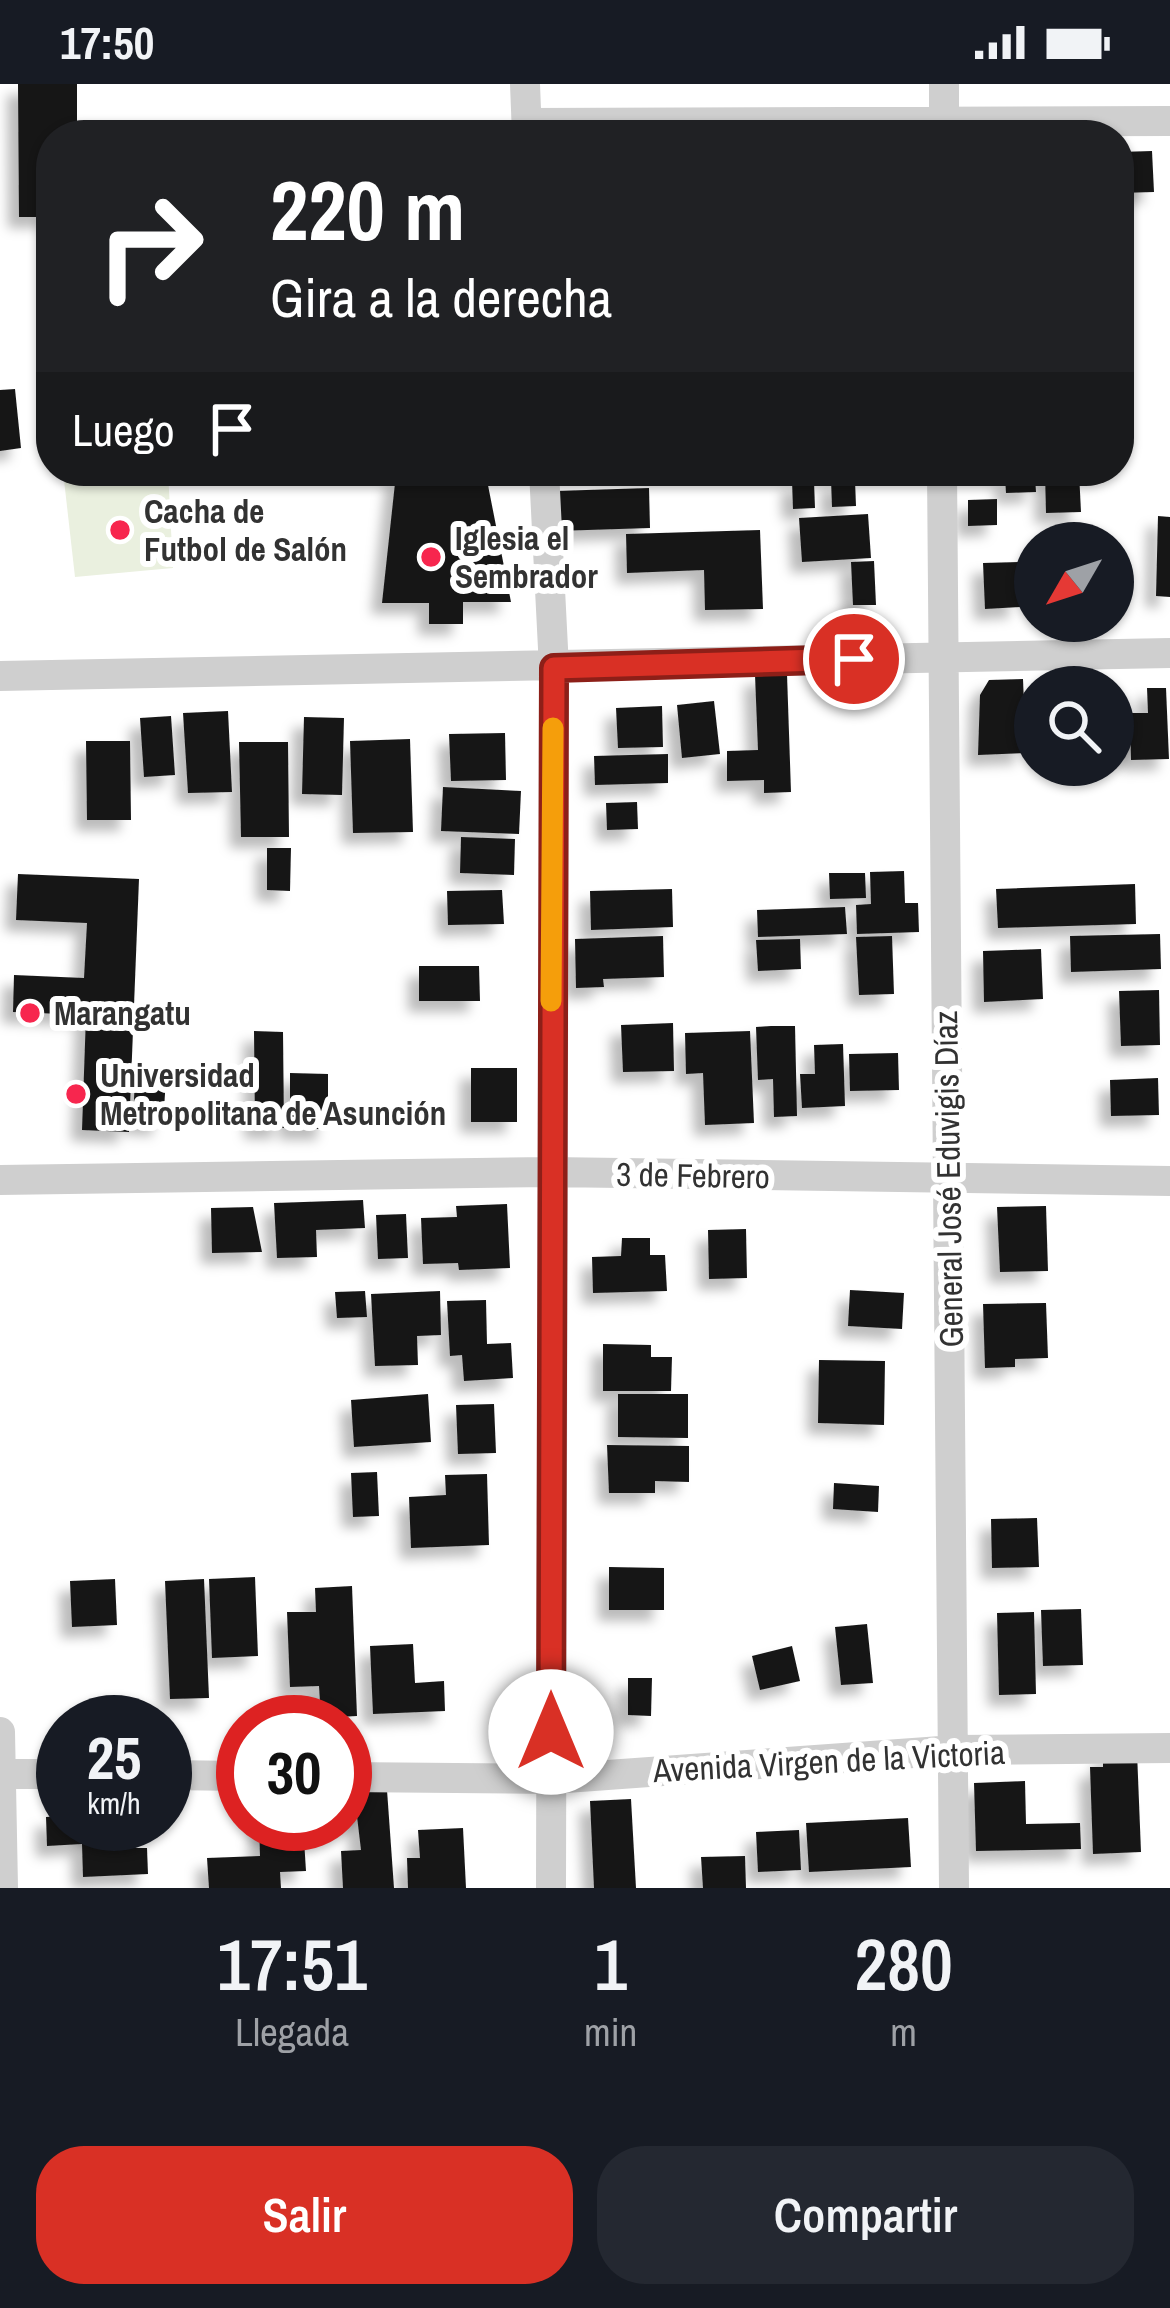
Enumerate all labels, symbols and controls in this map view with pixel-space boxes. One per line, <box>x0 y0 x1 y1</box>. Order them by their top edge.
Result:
text: 17:50 <box>60 12 154 73</box>
text: 220 m <box>270 153 465 266</box>
icon: right <box>72 168 228 324</box>
text: Gira a la derecha <box>270 261 612 334</box>
icon: arrive <box>199 396 265 462</box>
text: Luego <box>72 399 175 460</box>
place label: Cacha de Futbol de Salón <box>144 489 347 571</box>
place label: Iglesia el Sembrador <box>455 516 598 598</box>
marker: Cacha de Futbol de Salón <box>107 517 133 543</box>
north arrow <box>1014 522 1134 642</box>
map controls <box>1014 522 1134 786</box>
marker: Iglesia el Sembrador <box>418 544 444 570</box>
pin <box>803 608 905 710</box>
icon: arrive <box>821 626 887 692</box>
button: search <box>1014 666 1134 786</box>
place label: Marangatu <box>54 991 191 1035</box>
marker: Marangatu <box>17 1000 43 1026</box>
street label: General José Eduvigis Díaz <box>923 1010 973 1348</box>
place label: Universidad Metropolitana de Asunción <box>100 1053 446 1135</box>
marker: Universidad Metropolitana de Asunción <box>63 1081 89 1107</box>
street label: 3 de Febrero <box>616 1152 770 1198</box>
position arrow <box>488 1669 614 1795</box>
speed limit sign: 30 <box>216 1695 372 1851</box>
text: 25 <box>87 1717 141 1798</box>
street label: Avenida Virgen de la Victoria <box>651 1730 1006 1792</box>
text: km/h <box>87 1783 141 1823</box>
text: 17:51 <box>217 1915 367 2012</box>
text: 1 <box>594 1915 627 2012</box>
text: 280 <box>854 1915 953 2012</box>
text: Llegada <box>235 2006 349 2058</box>
text: min <box>584 2006 637 2058</box>
text: m <box>890 2006 917 2058</box>
button: Salir <box>36 2146 573 2284</box>
button: Compartir <box>597 2146 1134 2284</box>

